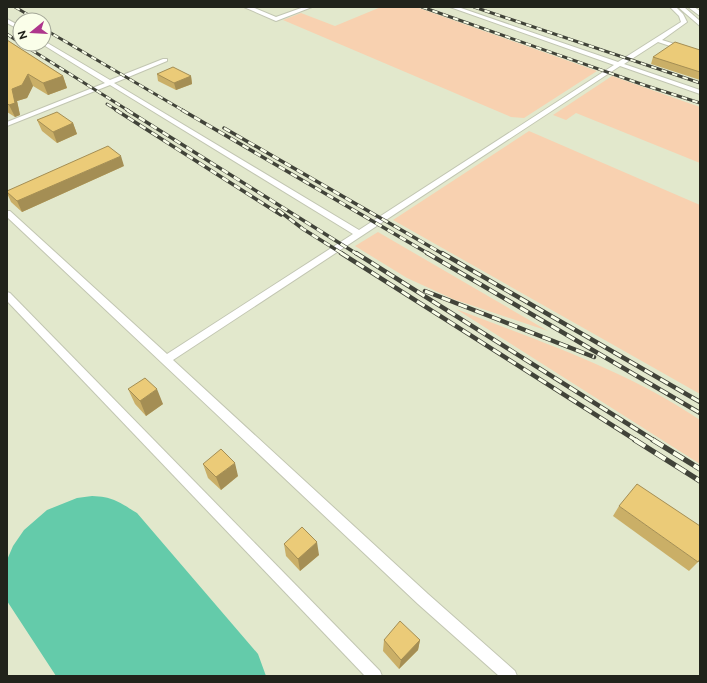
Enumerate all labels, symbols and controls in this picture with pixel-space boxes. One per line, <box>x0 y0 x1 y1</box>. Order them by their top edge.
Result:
north arrow <box>12 12 52 52</box>
text: N <box>15 29 30 41</box>

